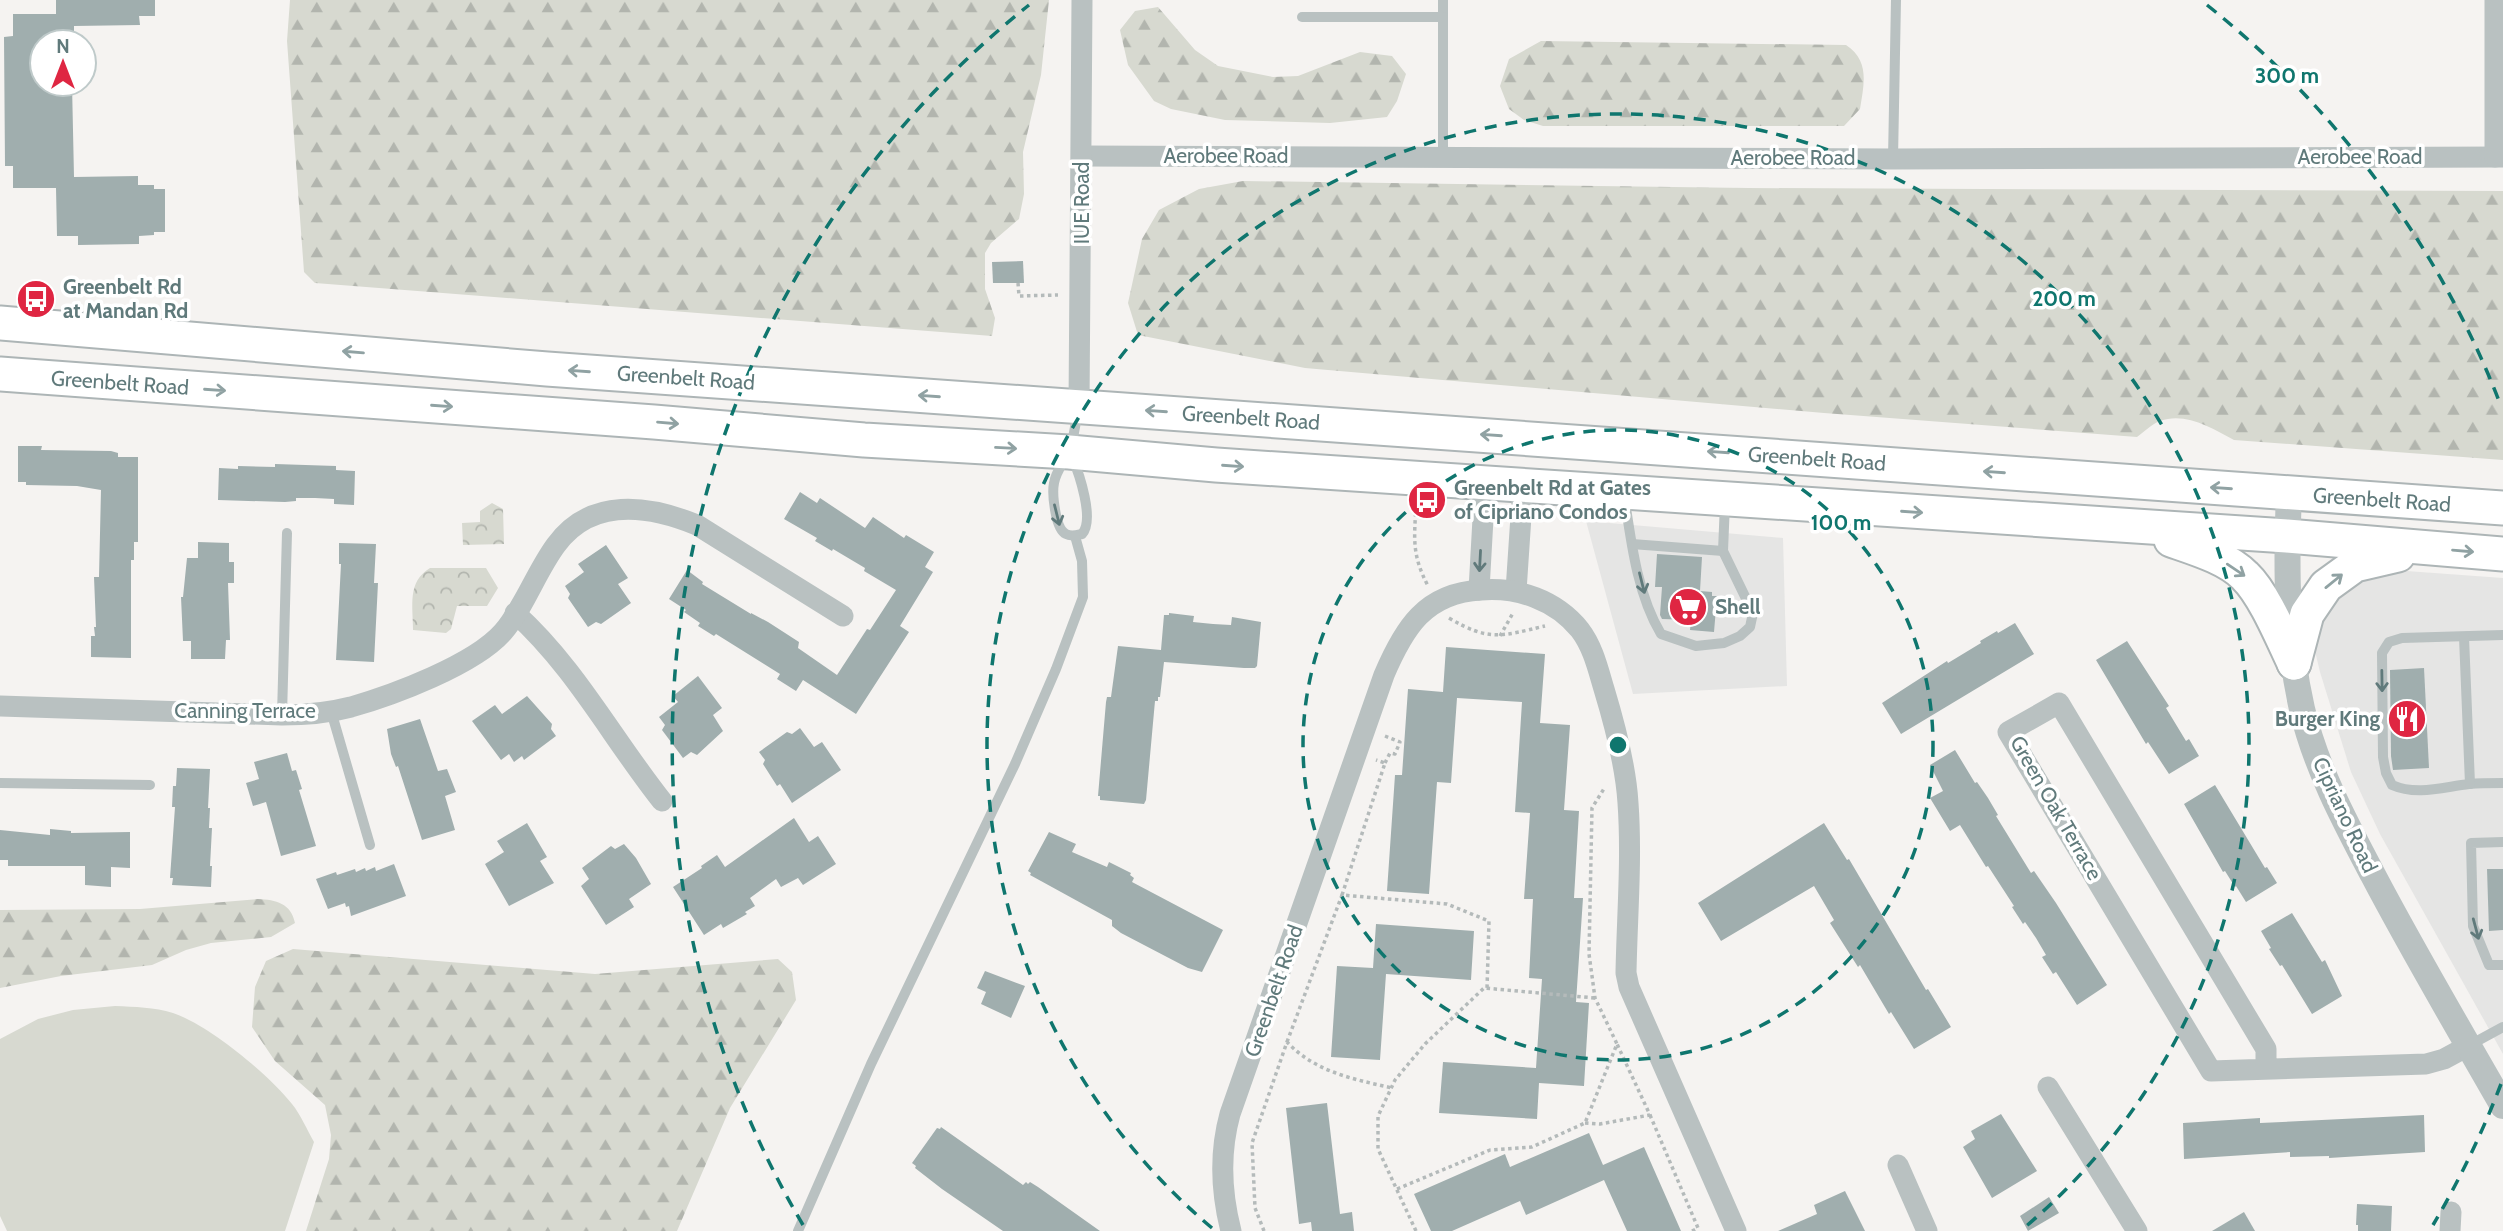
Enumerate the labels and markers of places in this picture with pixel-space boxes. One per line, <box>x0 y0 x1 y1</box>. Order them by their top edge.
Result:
place label: Greenbelt Rd at Mandan Rd <box>63 274 188 323</box>
bus stop icon: Greenbelt Rd at Mandan Rd <box>15 278 57 320</box>
place label: Greenbelt Rd at Gates of Cipriano Condos <box>1454 475 1651 524</box>
bus stop icon: Greenbelt Rd at Gates of Cipriano Condos <box>1406 479 1448 521</box>
supermarket icon: Shell <box>1667 586 1709 628</box>
place label: Shell <box>1715 594 1761 619</box>
restaurant icon: Burger King <box>2386 698 2428 740</box>
place label: Burger King <box>2275 706 2380 731</box>
centre of rings <box>1606 733 1630 757</box>

